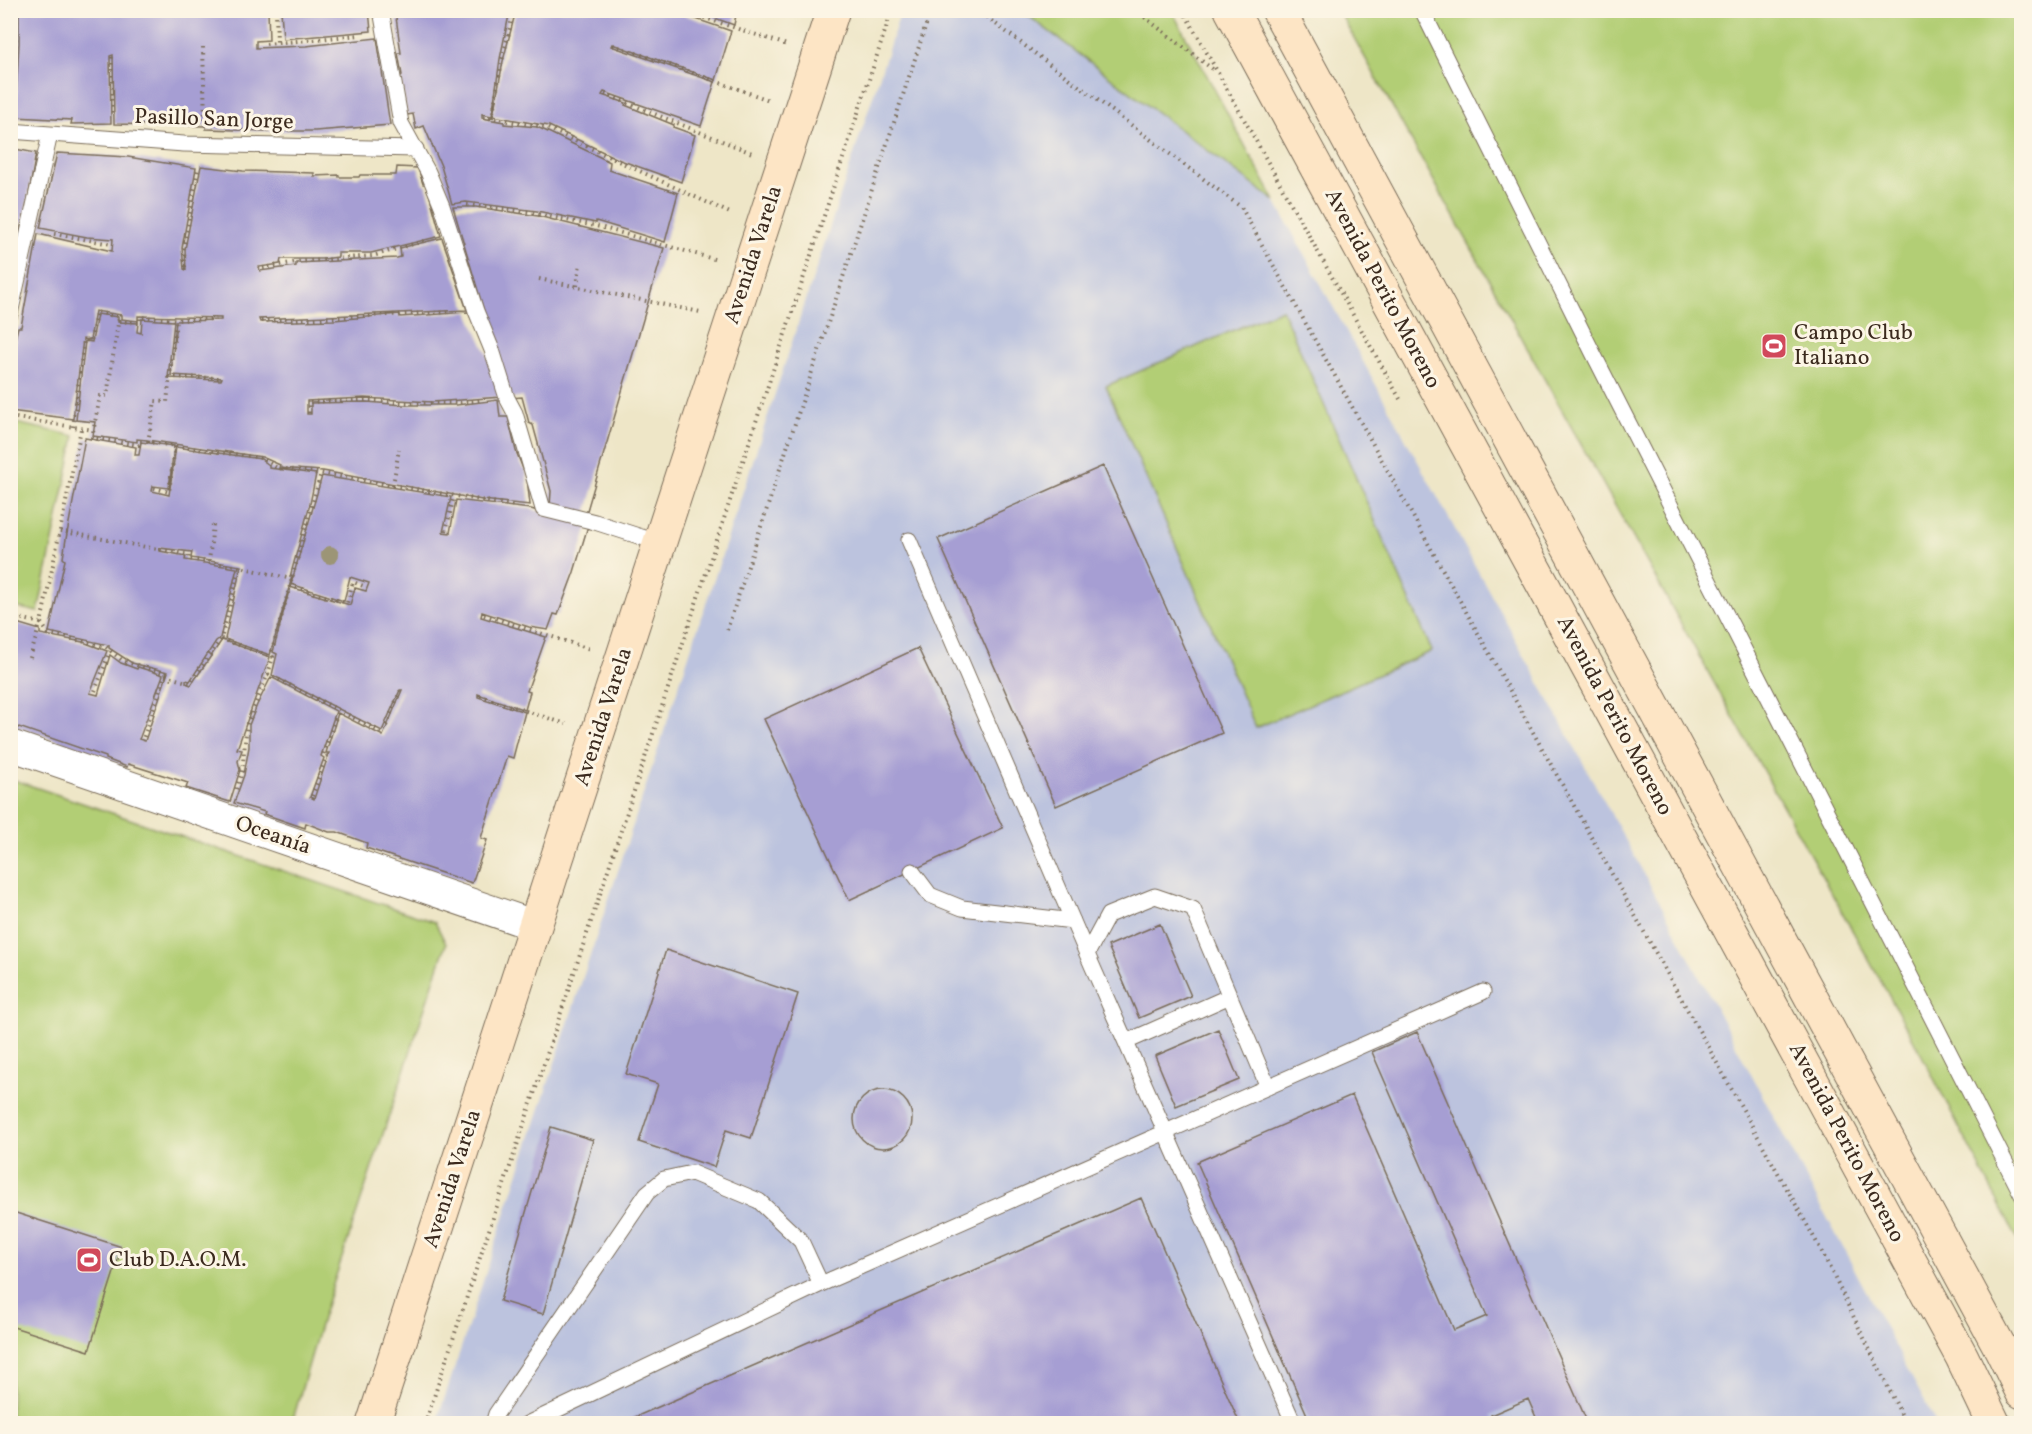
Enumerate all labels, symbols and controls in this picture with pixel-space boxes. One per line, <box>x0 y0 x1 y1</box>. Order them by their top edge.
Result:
street label: Pasillo San Jorge <box>134 102 294 138</box>
street label: Avenida Varela <box>717 182 791 328</box>
street label: Avenida Perito Moreno <box>1316 184 1448 394</box>
place label: Campo Club Italiano <box>1794 318 1913 374</box>
sports icon: Campo Club Italiano <box>1759 331 1789 361</box>
street label: Avenida Perito Moreno <box>1548 611 1680 821</box>
street label: Avenida Varela <box>567 644 641 790</box>
street label: Oceanía <box>231 809 315 863</box>
street label: Avenida Perito Moreno <box>1780 1038 1912 1248</box>
street label: Avenida Varela <box>416 1106 490 1252</box>
sports icon: Club D.A.O.M. <box>74 1245 104 1275</box>
place label: Club D.A.O.M. <box>109 1245 246 1276</box>

